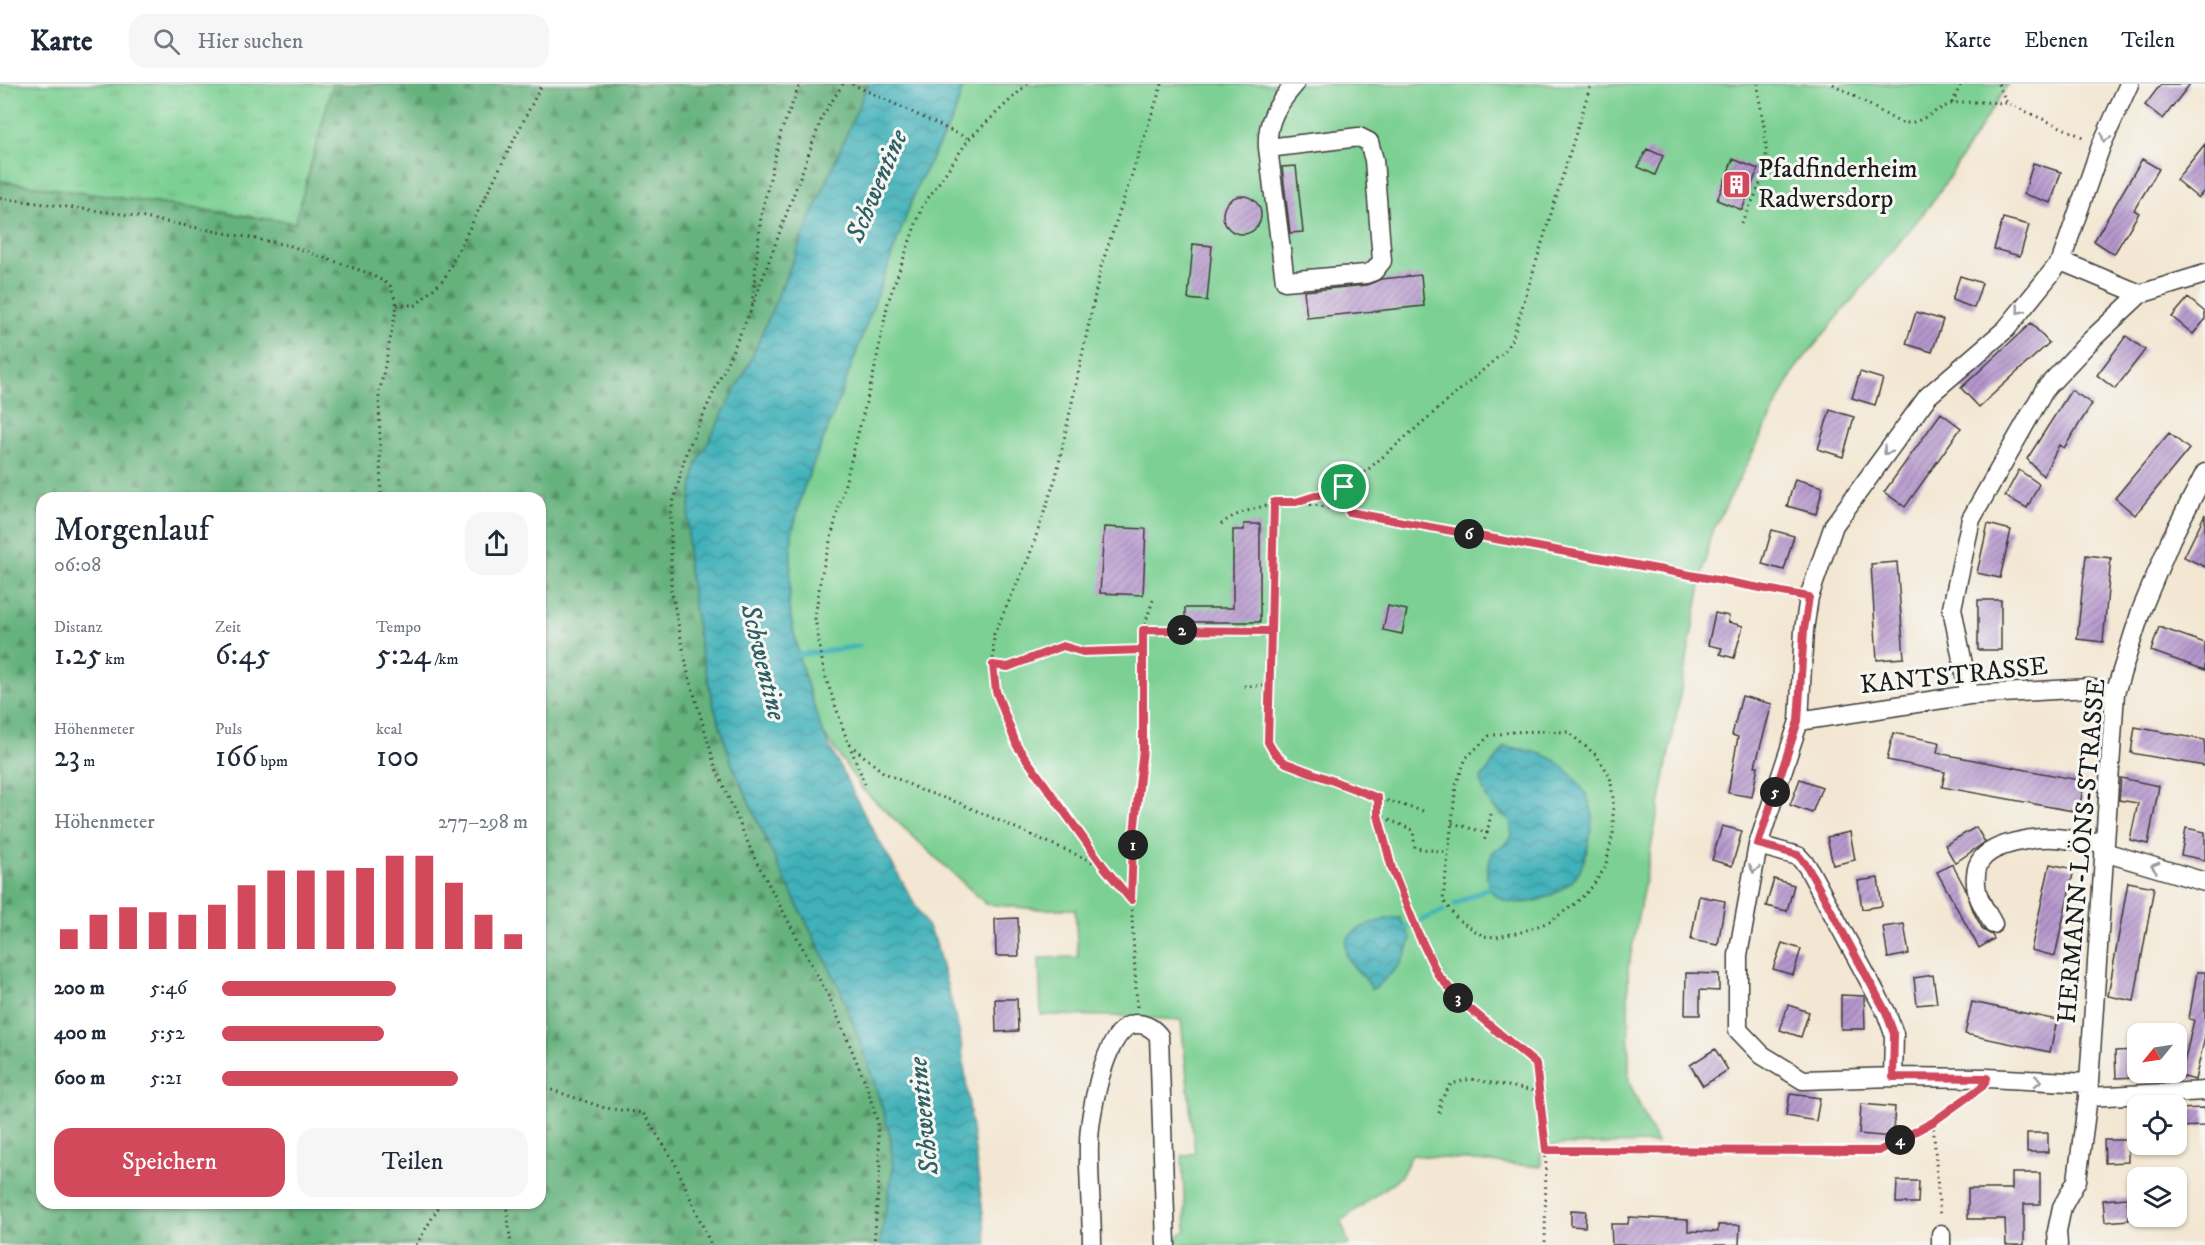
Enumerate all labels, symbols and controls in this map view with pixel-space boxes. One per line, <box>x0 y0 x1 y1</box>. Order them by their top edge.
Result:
search box <box>129 14 549 68</box>
text: Karte <box>30 24 93 59</box>
icon: search <box>150 25 183 58</box>
text: Hier suchen <box>198 28 303 55</box>
text: Karte <box>1944 28 1991 54</box>
text: Ebenen <box>2024 28 2088 54</box>
text: Teilen <box>2121 28 2175 54</box>
water label: Schwentine <box>838 124 916 248</box>
one-way arrow <box>2100 131 2112 142</box>
place label: Pfadfinderheim Radwersdorp <box>1758 153 1917 216</box>
building icon: Pfadfinderheim Radwersdorp <box>1721 168 1753 200</box>
one-way arrow <box>2017 304 2028 315</box>
one-way arrow <box>1883 445 1894 456</box>
pin <box>1318 461 1369 512</box>
icon: arrive <box>1327 470 1360 503</box>
text: Morgenlauf <box>54 510 209 551</box>
button: share <box>465 512 528 575</box>
pin: 6 <box>1454 519 1484 549</box>
text: 6 <box>1465 524 1473 544</box>
text: 06:08 <box>54 553 101 578</box>
water label: Schwentine <box>732 599 794 724</box>
pin: 2 <box>1167 615 1197 645</box>
text: Distanz <box>54 617 103 637</box>
text: Zeit <box>215 617 241 637</box>
text: Tempo <box>376 617 421 637</box>
text: 2 <box>1178 620 1186 640</box>
text: 1.25 <box>54 637 102 674</box>
text: 6:45 <box>215 637 270 674</box>
text: 5:24 <box>376 637 431 674</box>
text: km <box>102 649 125 669</box>
text: /km <box>431 649 458 669</box>
street label: KANTSTRASSE <box>1858 650 2050 702</box>
street label: HERMANN-LÖNS-STRASSE <box>2050 677 2114 1025</box>
text: Höhenmeter <box>54 719 135 739</box>
text: Puls <box>215 719 242 739</box>
text: kcal <box>376 719 402 739</box>
text: 23 <box>54 739 80 776</box>
text: 166 <box>215 739 257 776</box>
text: 100 <box>376 739 419 776</box>
text: m <box>80 751 95 771</box>
text: bpm <box>257 751 288 771</box>
pin: 5 <box>1760 777 1790 807</box>
text: 5 <box>1771 782 1779 802</box>
text: Höhenmeter <box>54 810 155 835</box>
text: 277–298 m <box>438 810 528 835</box>
pin: 1 <box>1118 830 1148 860</box>
text: 1 <box>1130 835 1136 855</box>
one-way arrow <box>2150 862 2161 874</box>
one-way arrow <box>1748 864 1761 874</box>
text: 200 m <box>54 976 105 1001</box>
text: 5:46 <box>150 976 187 1001</box>
pin: 3 <box>1443 983 1473 1013</box>
text: 3 <box>1455 988 1461 1008</box>
text: 400 m <box>54 1021 106 1046</box>
text: 5:52 <box>150 1021 185 1046</box>
north arrow <box>2127 1023 2187 1083</box>
map controls <box>2127 1023 2187 1227</box>
water label: Schwentine <box>901 1055 947 1178</box>
text: 600 m <box>54 1066 105 1091</box>
text: 5:21 <box>150 1066 182 1091</box>
one-way arrow <box>2033 1074 2042 1087</box>
button: locate <box>2127 1095 2187 1155</box>
pin: 4 <box>1885 1125 1915 1155</box>
button: Speichern <box>54 1128 285 1197</box>
button: Teilen <box>297 1128 528 1197</box>
text: 4 <box>1895 1130 1905 1150</box>
button: layers <box>2127 1167 2187 1227</box>

